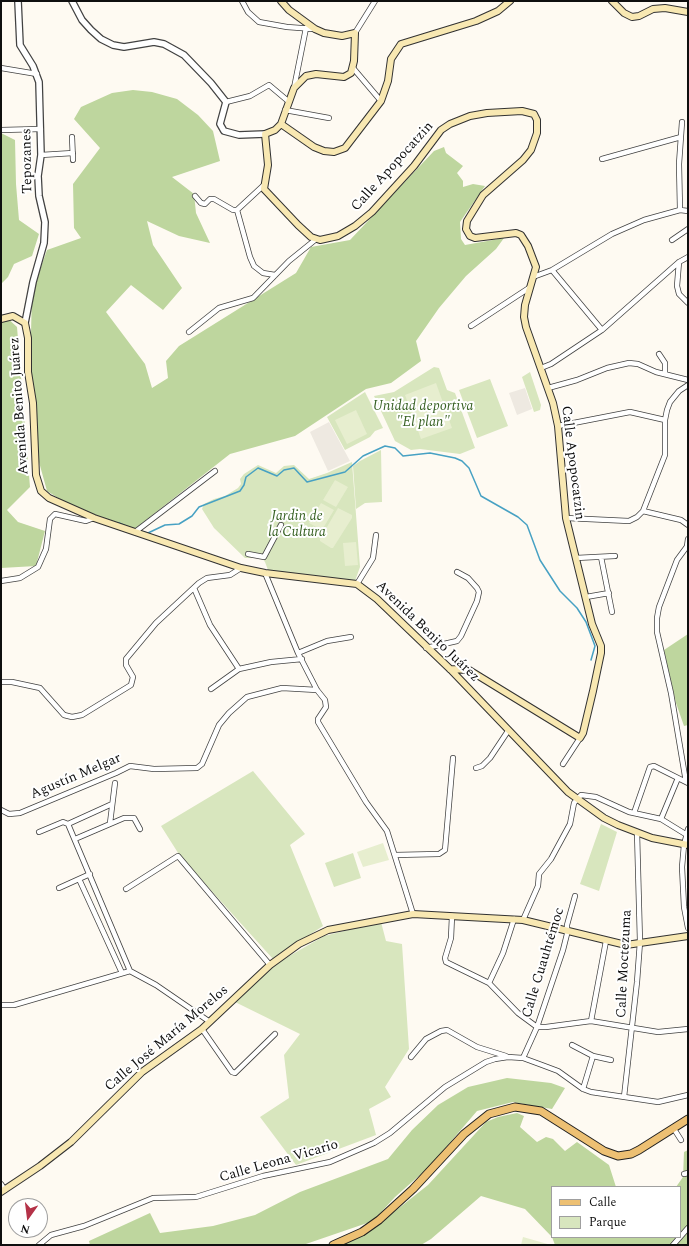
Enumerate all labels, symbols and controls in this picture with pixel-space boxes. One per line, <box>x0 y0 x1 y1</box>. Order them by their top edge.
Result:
street label: Calle Apopocatzin <box>348 119 438 215</box>
street label: Tepozanes <box>19 128 37 194</box>
street label: Avenida Benito Juárez <box>7 337 33 475</box>
park label: Unidad deportiva "El plan" <box>373 399 473 432</box>
street label: Calle Apopocatzin <box>557 405 587 521</box>
park label: Jardin de la Cultura <box>268 509 326 542</box>
street label: Avenida Benito Juárez <box>372 578 482 686</box>
street label: Agustín Melgar <box>28 750 124 804</box>
street label: Calle Cuauhtémoc <box>519 906 569 1020</box>
street label: Calle Moctezuma <box>614 909 636 1019</box>
street label: Calle José María Morelos <box>102 982 232 1096</box>
street label: Calle Leona Vicario <box>218 1137 340 1187</box>
legend <box>551 1186 681 1238</box>
text: Calle <box>589 1193 616 1212</box>
north arrow <box>8 1198 48 1238</box>
text: Parque <box>589 1213 626 1232</box>
text: N <box>19 1220 32 1238</box>

